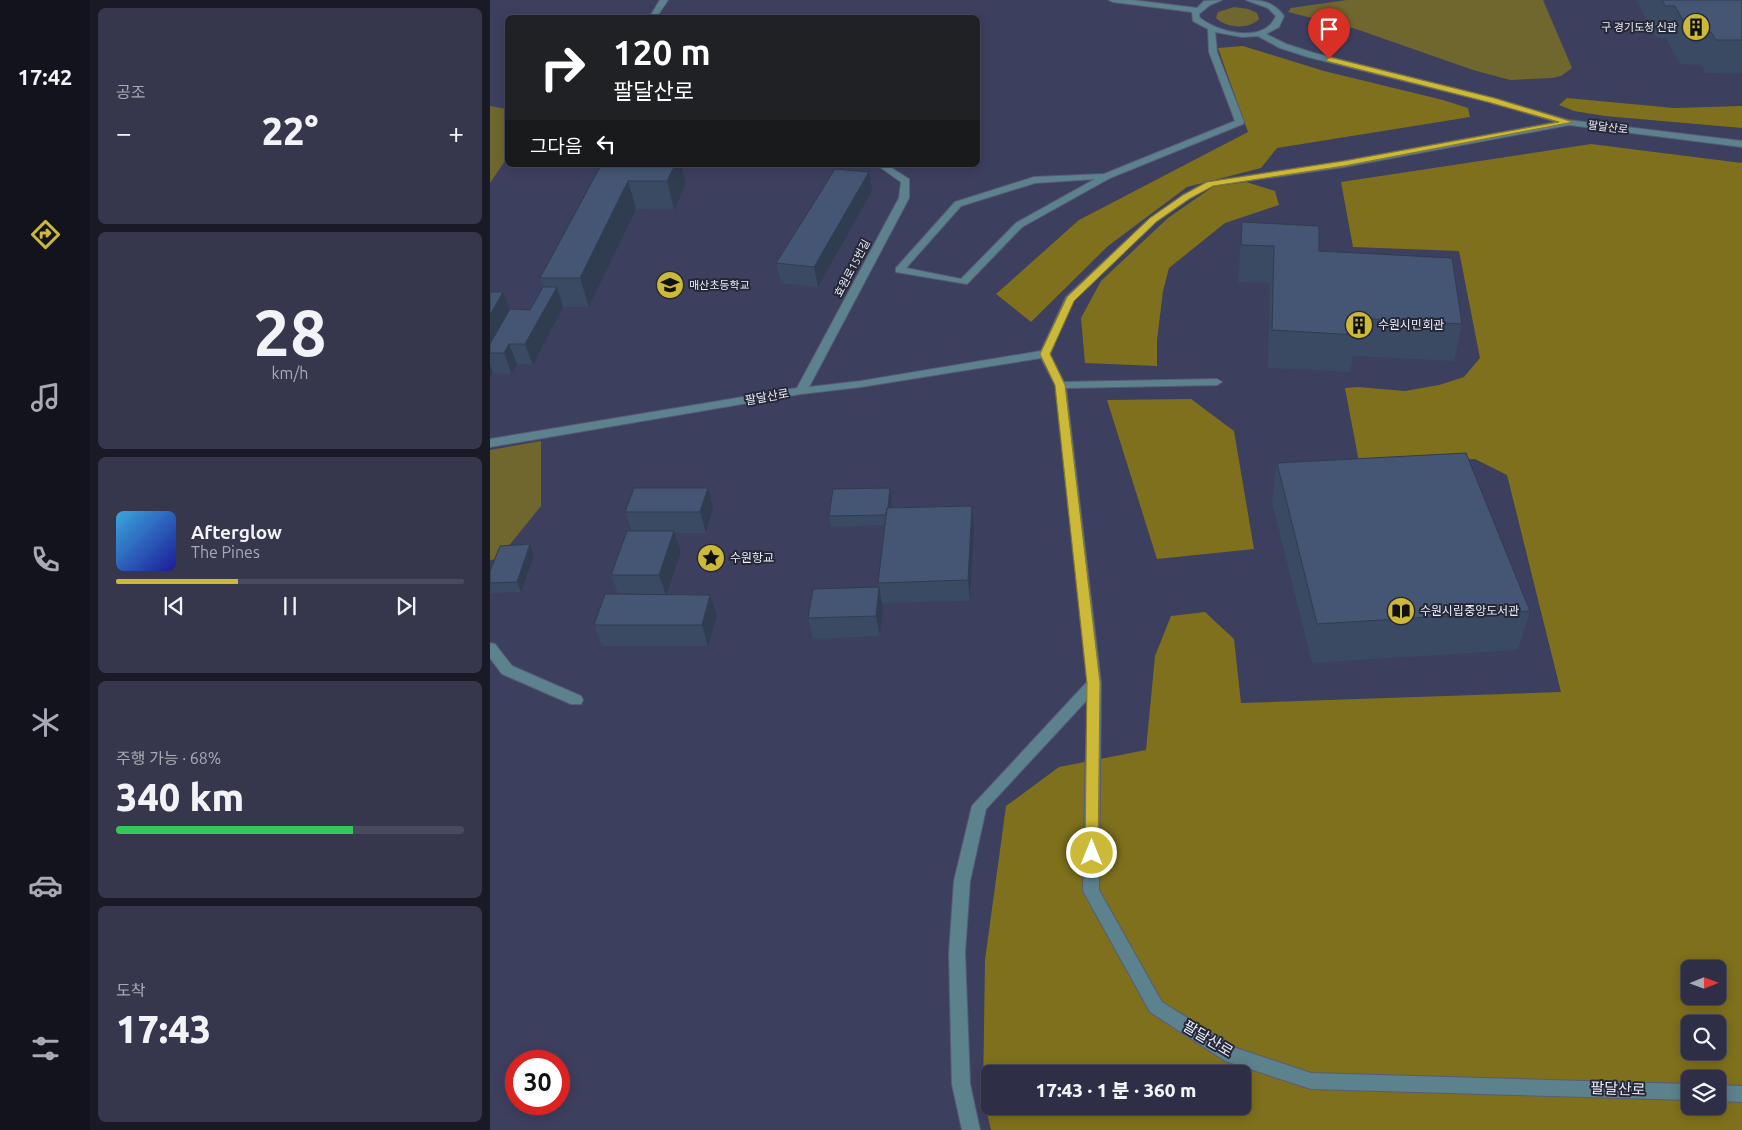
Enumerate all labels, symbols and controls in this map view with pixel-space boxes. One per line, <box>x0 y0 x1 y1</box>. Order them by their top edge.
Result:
pin <box>1308 8 1350 59</box>
building icon: 구 경기도청 신관 <box>1681 12 1711 42</box>
icon: arrive <box>1315 15 1343 43</box>
place label: 구 경기도청 신관 <box>1601 21 1677 33</box>
text: 120 m <box>613 32 711 72</box>
icon: right <box>530 35 595 100</box>
text: 17:42 <box>17 64 73 89</box>
text: 팔달산로 <box>613 78 694 103</box>
text: 공조 <box>116 83 145 101</box>
text: 22° <box>262 110 318 152</box>
text: − <box>116 117 132 148</box>
text: + <box>448 117 464 148</box>
street label: 팔달산로 <box>1587 119 1629 135</box>
icon: left <box>592 130 620 158</box>
text: 그다음 <box>530 135 582 157</box>
icon: directions <box>28 217 63 252</box>
street label: 효원로15번길 <box>832 237 872 299</box>
school or university icon: 매산초등학교 <box>655 270 685 300</box>
place label: 매산초등학교 <box>689 279 750 291</box>
text: 28 <box>253 295 327 368</box>
building icon: 수원시민회관 <box>1344 310 1374 340</box>
place label: 수원시민회관 <box>1378 318 1444 331</box>
text: km/h <box>272 364 308 382</box>
icon: music <box>28 380 63 415</box>
street label: 팔달산로 <box>744 386 790 407</box>
text: Afterglow <box>191 521 282 543</box>
icon: phone <box>28 542 63 577</box>
text: The Pines <box>191 543 260 561</box>
place icon: 수원항교 <box>696 543 726 573</box>
place label: 수원항교 <box>730 551 774 564</box>
icon: previous <box>160 592 188 620</box>
icon: pause <box>276 592 304 620</box>
icon: next <box>392 592 420 620</box>
library icon: 수원시립중앙도서관 <box>1386 596 1416 626</box>
place label: 수원시립중앙도서관 <box>1420 604 1519 617</box>
icon: climate <box>28 705 63 740</box>
text: 주행 가능 · 68% <box>116 749 221 767</box>
text: 340 km <box>116 776 244 818</box>
position arrow <box>1065 826 1117 878</box>
icon: car <box>28 868 63 903</box>
north arrow <box>1681 960 1726 1005</box>
map controls <box>1681 960 1726 1115</box>
text: 도착 <box>116 981 145 999</box>
text: 17:43 <box>116 1008 211 1050</box>
button: search <box>1681 1015 1726 1060</box>
street label: 팔달산로 <box>1180 1017 1236 1060</box>
icon: filters <box>28 1031 63 1066</box>
speed limit sign: 30 <box>505 1050 570 1115</box>
button: layers <box>1681 1070 1726 1115</box>
text: 17:43 · 1 분 · 360 m <box>1036 1079 1196 1101</box>
street label: 팔달산로 <box>1590 1079 1646 1098</box>

